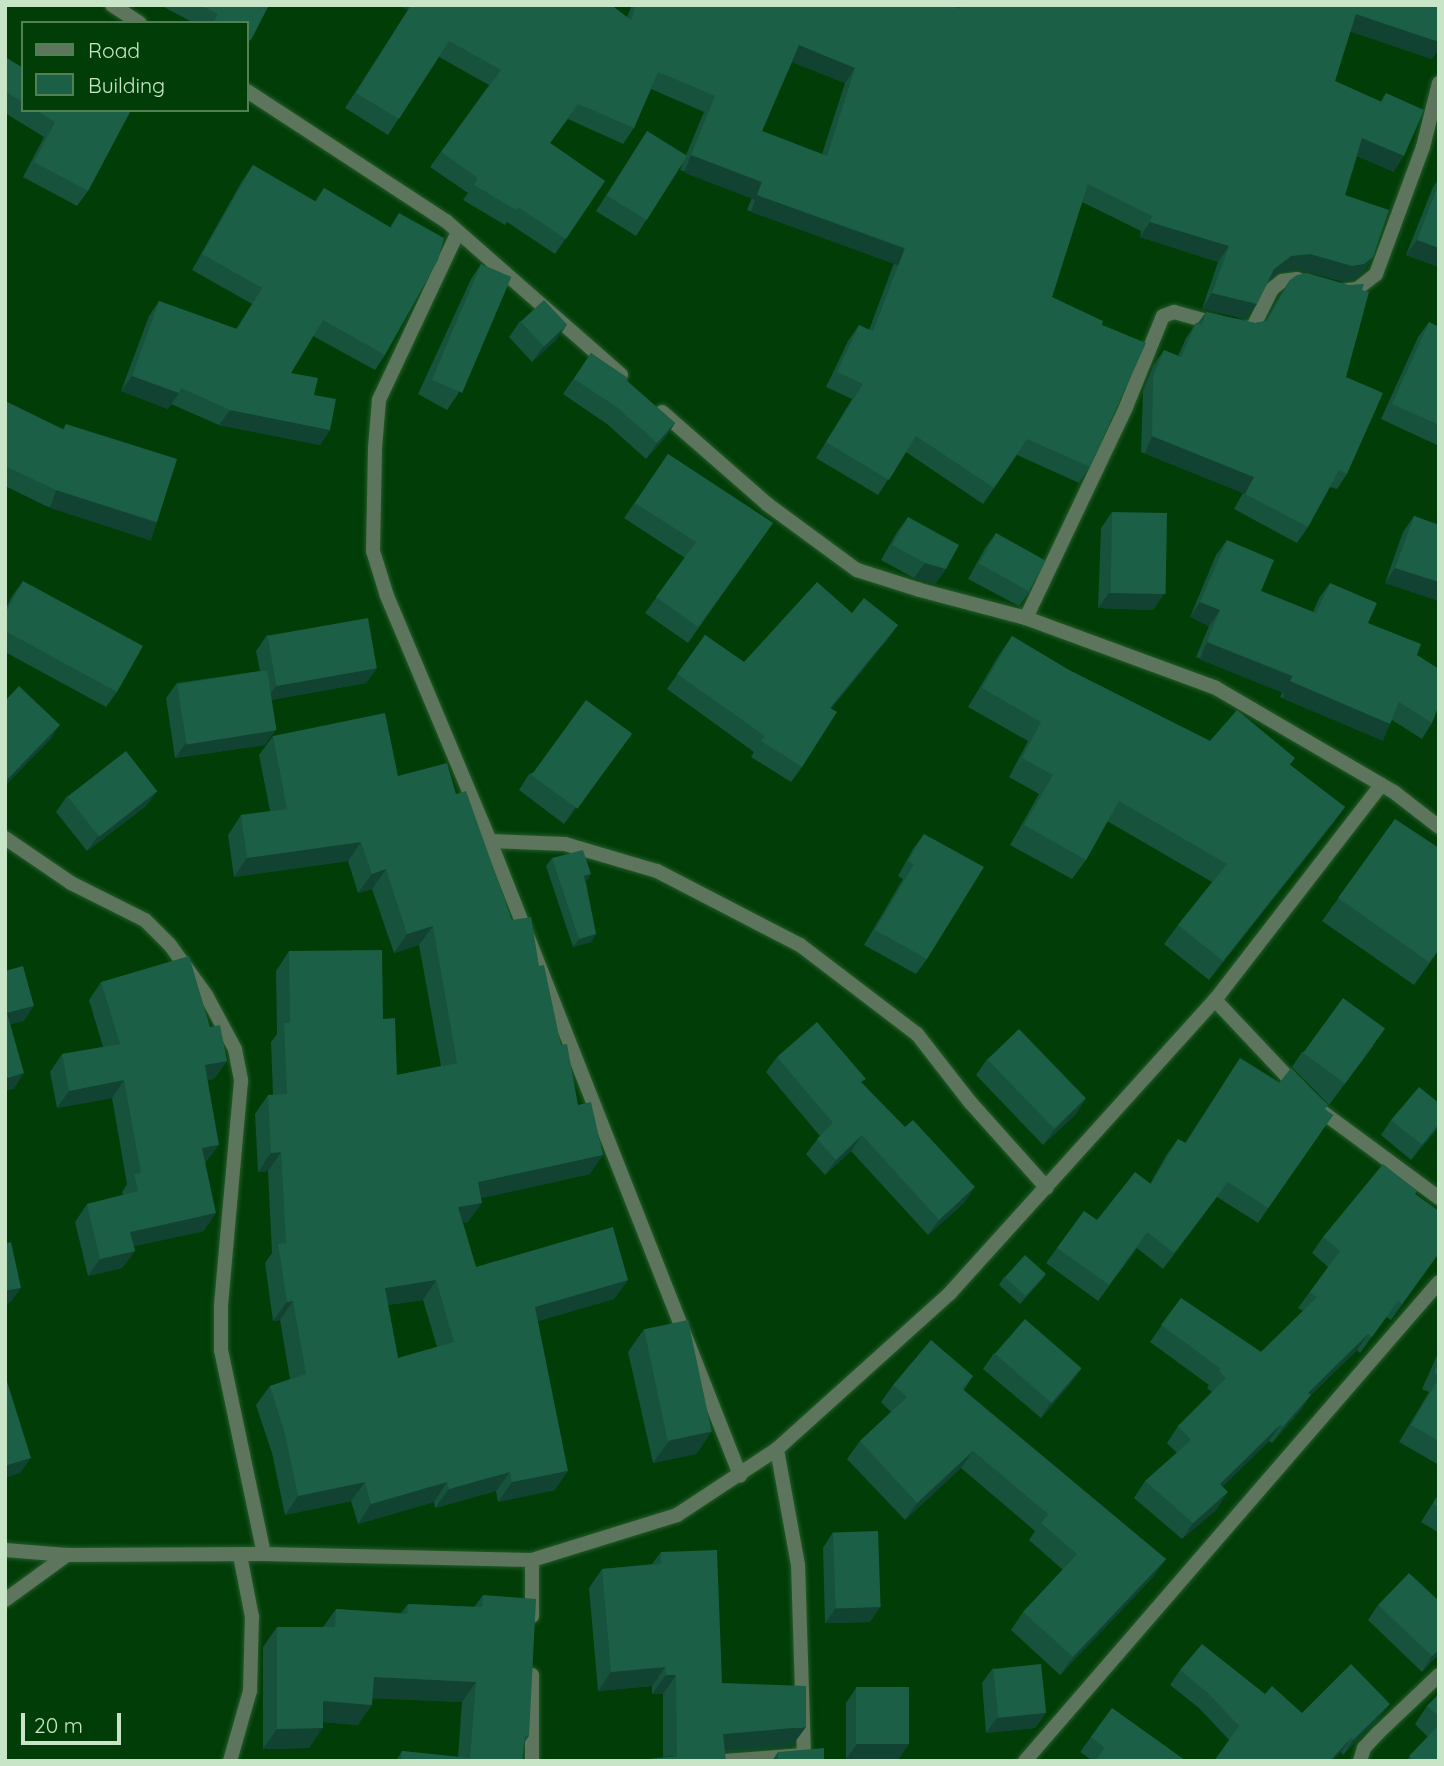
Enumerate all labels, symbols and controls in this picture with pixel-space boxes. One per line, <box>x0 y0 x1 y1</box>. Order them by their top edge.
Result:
legend <box>21 21 248 112</box>
text: Road <box>88 37 140 63</box>
text: Building <box>88 72 165 98</box>
scale bar <box>24 1700 124 1744</box>
text: 20 m <box>34 1712 83 1738</box>

